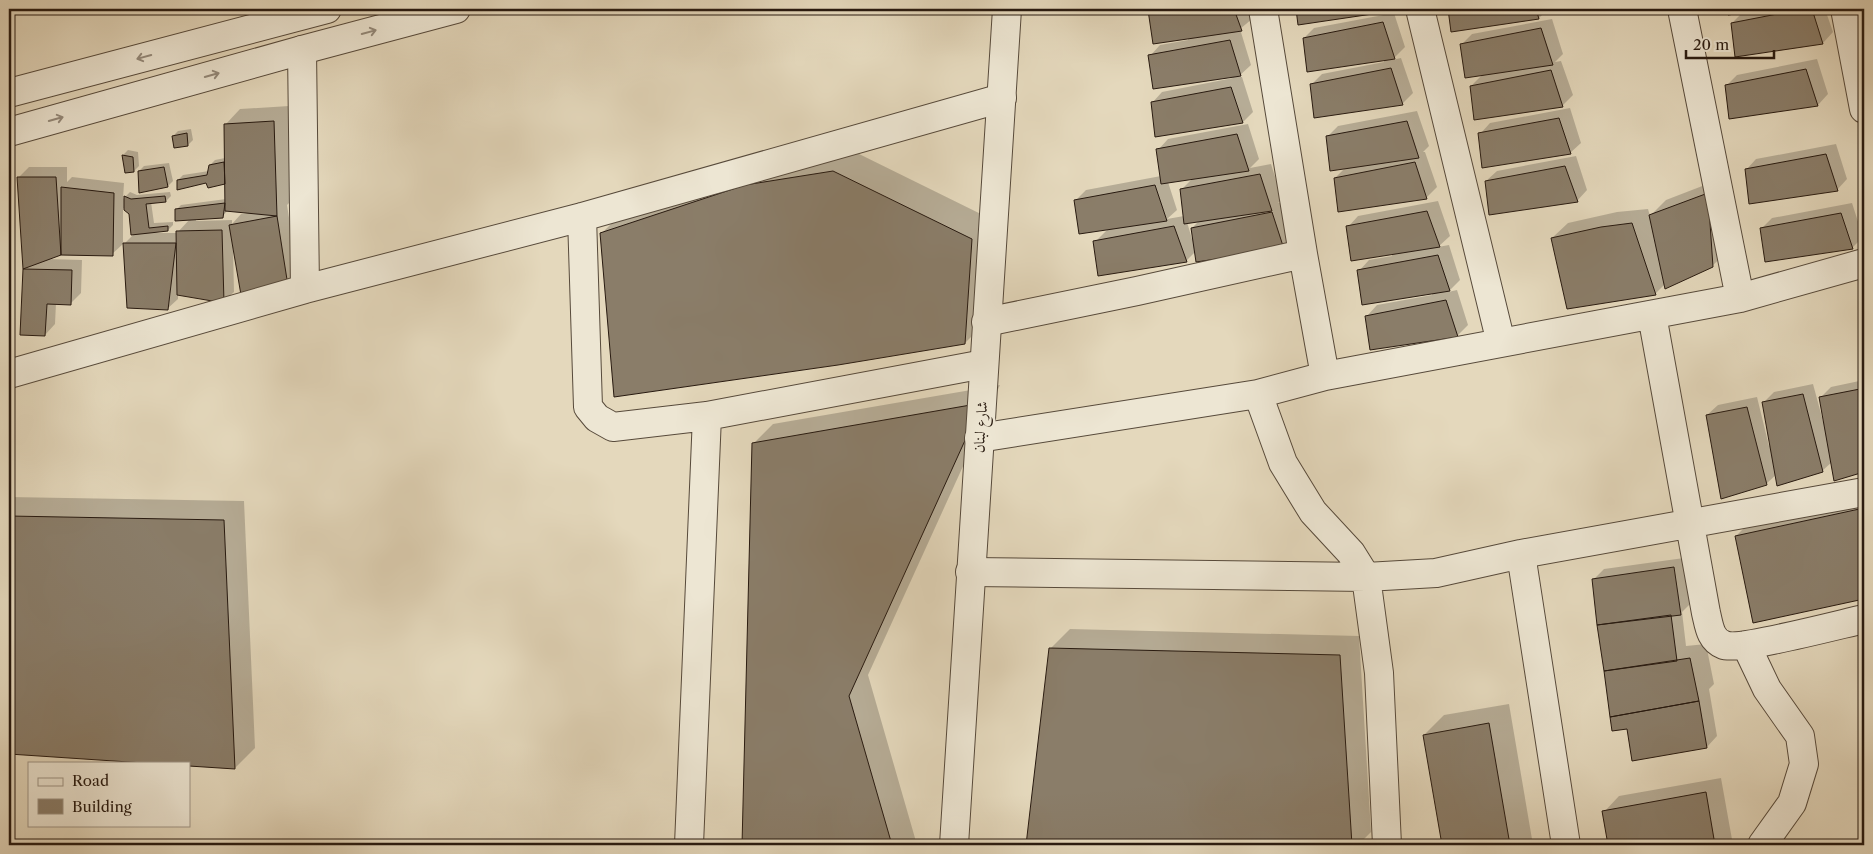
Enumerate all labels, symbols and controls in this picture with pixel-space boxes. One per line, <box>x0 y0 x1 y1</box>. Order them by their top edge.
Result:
one-way arrow <box>360 27 376 36</box>
scale bar <box>1686 28 1773 60</box>
text: 20 m <box>1693 35 1729 54</box>
one-way arrow <box>137 53 153 62</box>
one-way arrow <box>204 70 220 79</box>
one-way arrow <box>47 114 63 123</box>
street label: شارع لبنان <box>969 400 995 454</box>
legend <box>28 762 190 826</box>
text: Road <box>72 771 109 790</box>
text: Building <box>72 797 132 816</box>

